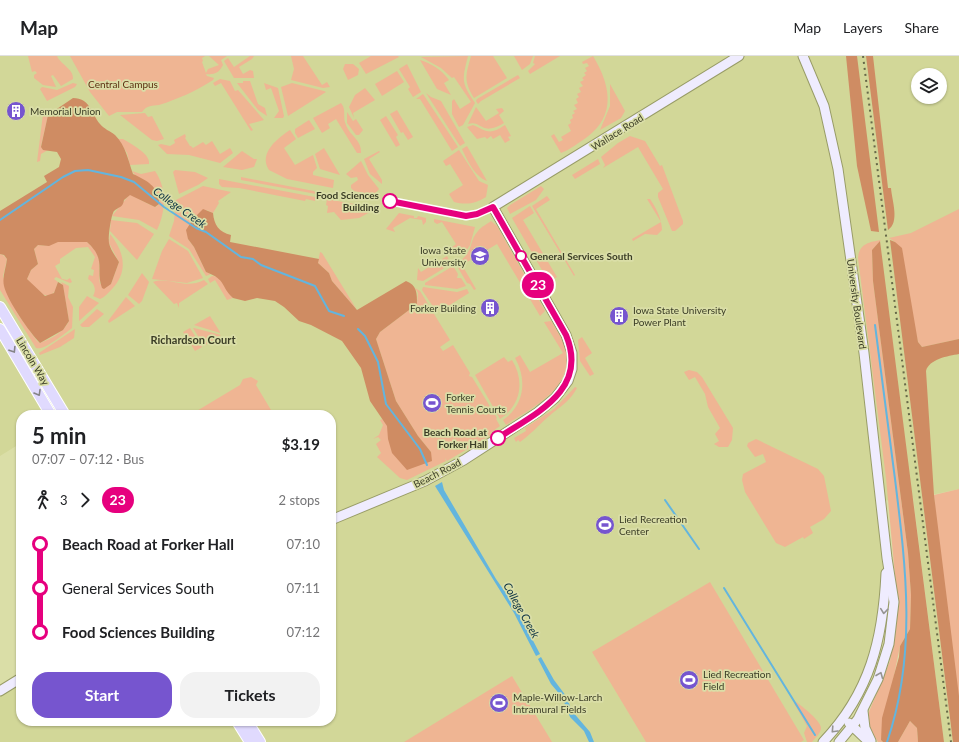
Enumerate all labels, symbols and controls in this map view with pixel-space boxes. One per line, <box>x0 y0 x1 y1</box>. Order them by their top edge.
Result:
text: Map <box>20 16 58 39</box>
text: Map <box>793 19 821 36</box>
text: Layers <box>843 19 883 36</box>
text: Share <box>905 19 939 36</box>
map controls <box>911 68 947 104</box>
button: layers <box>911 68 947 104</box>
park label: Central Campus <box>88 78 158 90</box>
building icon: Memorial Union <box>5 100 27 122</box>
place label: Memorial Union <box>30 105 101 117</box>
street label: Wallace Road <box>589 111 645 153</box>
water label: College Creek <box>151 184 210 230</box>
place label: Food Sciences Building <box>316 189 380 213</box>
marker: Food Sciences Building <box>382 193 398 209</box>
place label: Iowa State University <box>420 244 467 268</box>
school or university icon: Iowa State University <box>469 245 491 267</box>
marker: General Services South <box>515 250 527 262</box>
place label: General Services South <box>530 250 633 262</box>
street label: University Boulevard <box>845 258 869 350</box>
line badge: 23 <box>520 272 556 298</box>
text: 23 <box>530 276 546 293</box>
building icon: Forker Building <box>479 297 501 319</box>
place label: Forker Building <box>410 302 476 314</box>
place label: Iowa State University Power Plant <box>633 304 727 328</box>
building icon: Iowa State University Power Plant <box>608 305 630 327</box>
district label: Richardson Court <box>151 333 236 346</box>
street label: Lincoln Way <box>14 335 52 388</box>
one-way arrow <box>8 346 15 353</box>
one-way arrow <box>34 389 41 396</box>
place label: Forker Tennis Courts <box>446 391 506 415</box>
sports icon: Forker Tennis Courts <box>421 392 443 414</box>
text: 5 min <box>32 422 87 449</box>
place label: Beach Road at Forker Hall <box>423 426 487 450</box>
marker: Beach Road at Forker Hall <box>490 430 506 446</box>
text: $3.19 <box>282 435 320 453</box>
text: 07:07 – 07:12 · Bus <box>32 451 144 467</box>
street label: Beach Road <box>411 456 463 490</box>
icon: walk <box>32 489 54 511</box>
icon: forward <box>74 489 96 511</box>
text: 23 <box>110 491 126 508</box>
text: 3 <box>60 492 68 508</box>
text: 2 stops <box>279 492 320 508</box>
place label: Lied Recreation Center <box>619 513 687 537</box>
sports icon: Lied Recreation Center <box>594 514 616 536</box>
text: Beach Road at Forker Hall <box>62 535 234 553</box>
text: 07:10 <box>287 536 320 552</box>
text: General Services South <box>62 579 214 597</box>
text: 07:11 <box>287 580 320 596</box>
water label: College Creek <box>501 580 543 641</box>
one-way arrow <box>879 608 888 614</box>
text: Food Sciences Building <box>62 623 215 641</box>
text: 07:12 <box>287 624 320 640</box>
place label: Lied Recreation Field <box>703 668 771 692</box>
sports icon: Lied Recreation Field <box>678 669 700 691</box>
button: Start <box>32 672 172 718</box>
button: Tickets <box>180 672 320 718</box>
one-way arrow <box>875 672 883 679</box>
place label: Maple-Willow-Larch Intramural Fields <box>513 691 602 715</box>
sports icon: Maple-Willow-Larch Intramural Fields <box>488 692 510 714</box>
one-way arrow <box>831 725 838 733</box>

